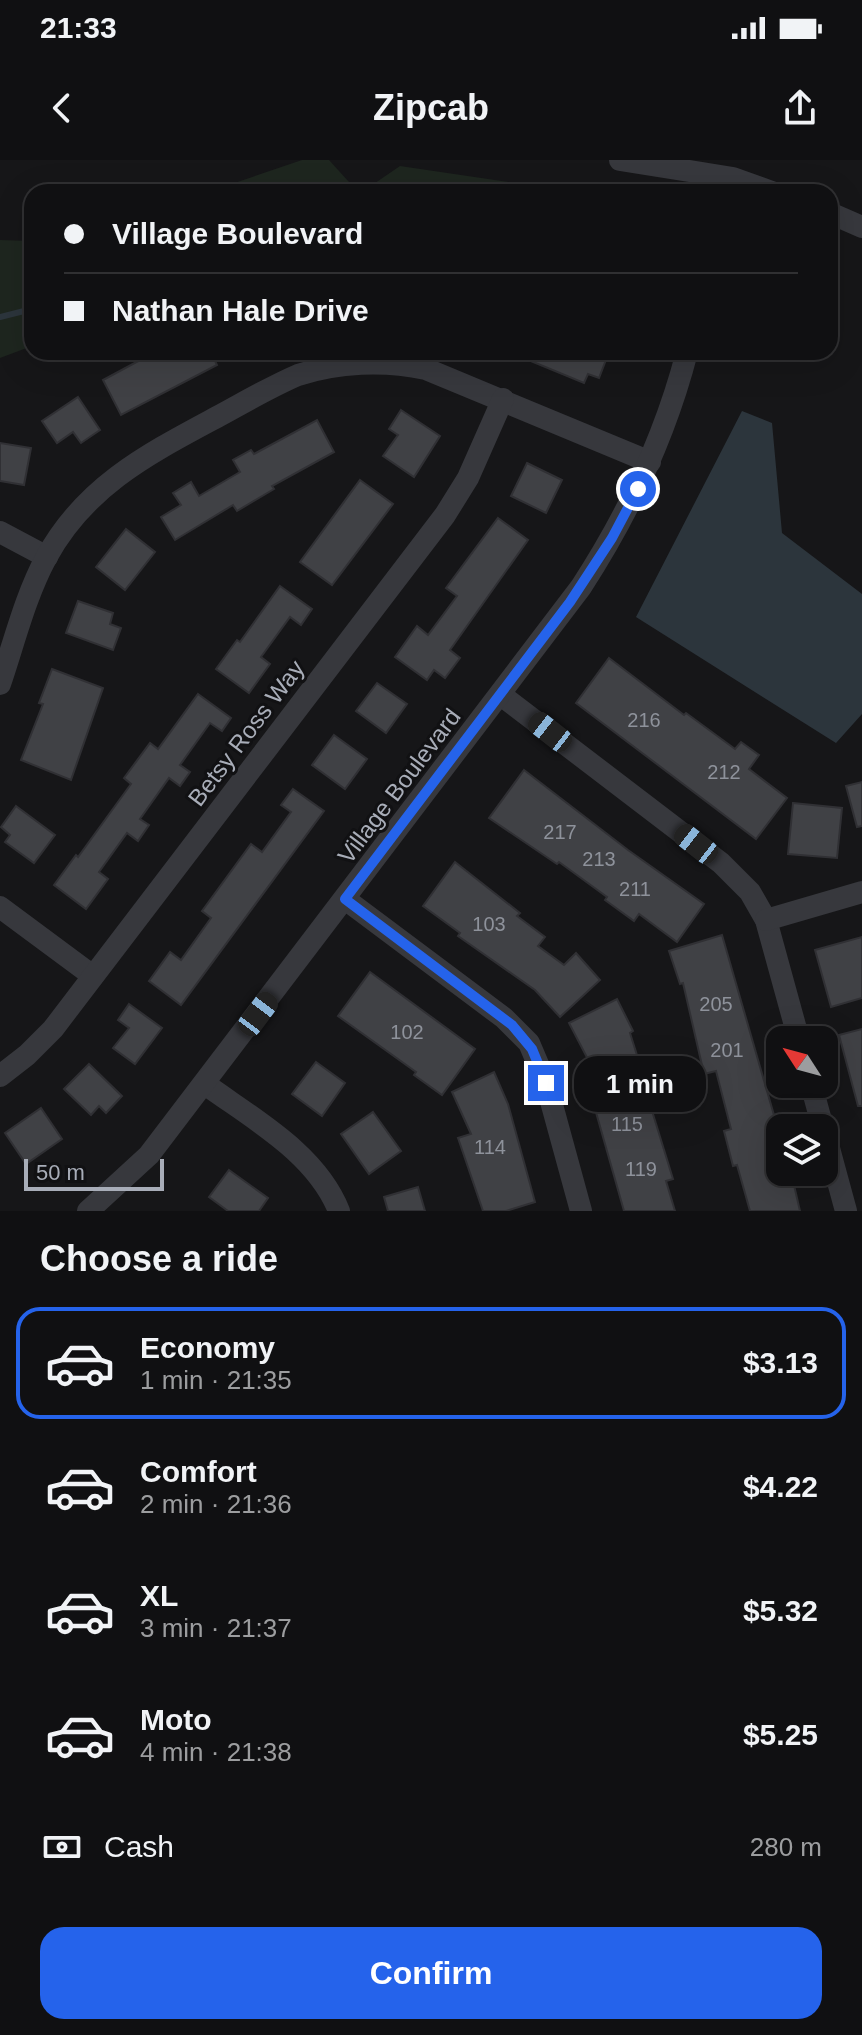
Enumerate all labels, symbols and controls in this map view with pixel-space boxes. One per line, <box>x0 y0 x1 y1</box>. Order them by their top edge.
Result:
text: 21:33 <box>40 11 117 44</box>
icon: back <box>40 86 84 130</box>
icon: share <box>778 86 822 130</box>
text: Zipcab <box>373 87 489 128</box>
text: Village Boulevard <box>112 217 363 250</box>
text: Nathan Hale Drive <box>112 294 369 327</box>
route start <box>620 471 656 507</box>
street label: Betsy Ross Way <box>183 655 309 811</box>
street label: Village Boulevard <box>332 703 466 869</box>
car <box>524 708 576 756</box>
house number: 216 <box>627 709 661 731</box>
house number: 212 <box>707 761 741 783</box>
car <box>670 820 722 868</box>
house number: 217 <box>543 821 577 843</box>
house number: 213 <box>582 848 616 870</box>
house number: 211 <box>619 878 651 900</box>
house number: 103 <box>472 913 506 935</box>
car <box>234 988 282 1040</box>
house number: 205 <box>699 993 733 1015</box>
house number: 102 <box>390 1021 424 1043</box>
north arrow <box>766 1026 838 1098</box>
map controls <box>766 1026 838 1186</box>
house number: 201 <box>710 1039 744 1061</box>
callout: 1 min <box>574 1055 706 1111</box>
route end <box>528 1065 564 1101</box>
text: 1 min <box>606 1069 674 1099</box>
house number: 115 <box>611 1113 643 1135</box>
button: layers <box>766 1114 838 1186</box>
house number: 114 <box>474 1136 506 1158</box>
scale bar <box>24 1155 164 1191</box>
house number: 119 <box>625 1158 657 1180</box>
text: 50 m <box>36 1160 85 1185</box>
text: Choose a ride <box>40 1238 278 1279</box>
icon: car <box>44 1327 116 1399</box>
text: Economy <box>140 1331 275 1364</box>
text: $3.13 <box>743 1346 818 1379</box>
text: 1 min · 21:35 <box>140 1365 292 1395</box>
icon: car <box>44 1451 116 1523</box>
text: Comfort <box>140 1455 257 1488</box>
text: $4.22 <box>743 1470 818 1503</box>
text: 2 min · 21:36 <box>140 1489 292 1519</box>
icon: car <box>44 1575 116 1647</box>
text: XL <box>140 1579 178 1612</box>
text: $5.32 <box>743 1594 818 1627</box>
text: 3 min · 21:37 <box>140 1613 292 1643</box>
icon: car <box>44 1699 116 1771</box>
text: Moto <box>140 1703 212 1736</box>
text: $5.25 <box>743 1718 818 1751</box>
text: 4 min · 21:38 <box>140 1737 292 1767</box>
icon: cash <box>40 1825 84 1869</box>
text: Cash <box>104 1830 174 1863</box>
text: 280 m <box>750 1832 822 1862</box>
button: Confirm <box>40 1927 822 2019</box>

